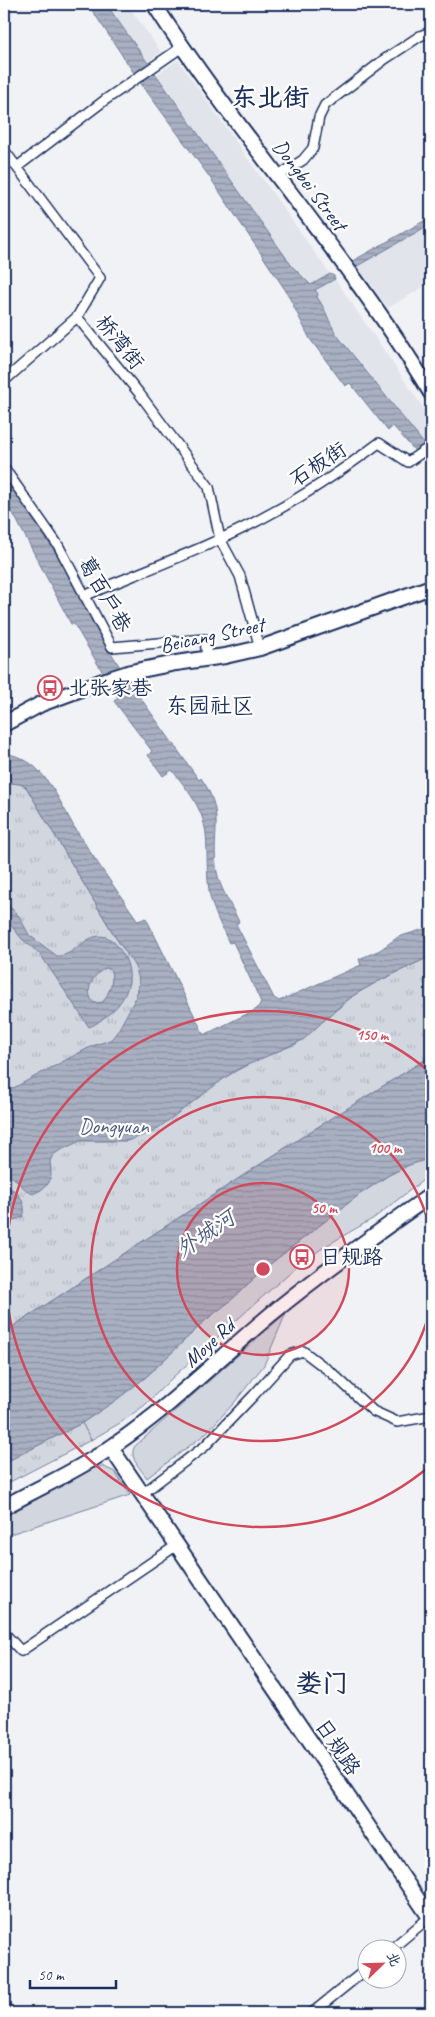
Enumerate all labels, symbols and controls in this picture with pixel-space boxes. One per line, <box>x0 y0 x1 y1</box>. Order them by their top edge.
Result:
district label: 东北街 <box>231 81 309 114</box>
street label: Dongbei Street <box>267 134 355 238</box>
street label: 桥湾街 <box>90 309 150 375</box>
street label: 石板街 <box>285 436 351 492</box>
street label: 葛百户巷 <box>73 551 137 637</box>
street label: Beicang Street <box>158 611 269 659</box>
bus stop icon: 北张家巷 <box>37 675 63 701</box>
place label: 北张家巷 <box>68 675 152 701</box>
district label: 东园社区 <box>166 692 254 720</box>
text: 150 m <box>356 1026 390 1045</box>
park label: Dongyuan <box>79 1113 149 1139</box>
text: 100 m <box>369 1139 403 1158</box>
text: 50 m <box>311 1199 338 1218</box>
water label: 外城河 <box>170 1202 243 1264</box>
bus stop icon: 日规路 <box>289 1244 315 1270</box>
place label: 日规路 <box>320 1244 383 1270</box>
centre of rings <box>254 1260 272 1278</box>
street label: Moye Rd <box>178 1311 243 1373</box>
district label: 娄门 <box>296 1667 348 1700</box>
street label: 日规路 <box>310 1714 366 1780</box>
north arrow <box>358 1940 408 1990</box>
text: 北 <box>383 1949 404 1969</box>
scale bar <box>30 1957 116 1989</box>
text: 50 m <box>38 1966 65 1985</box>

